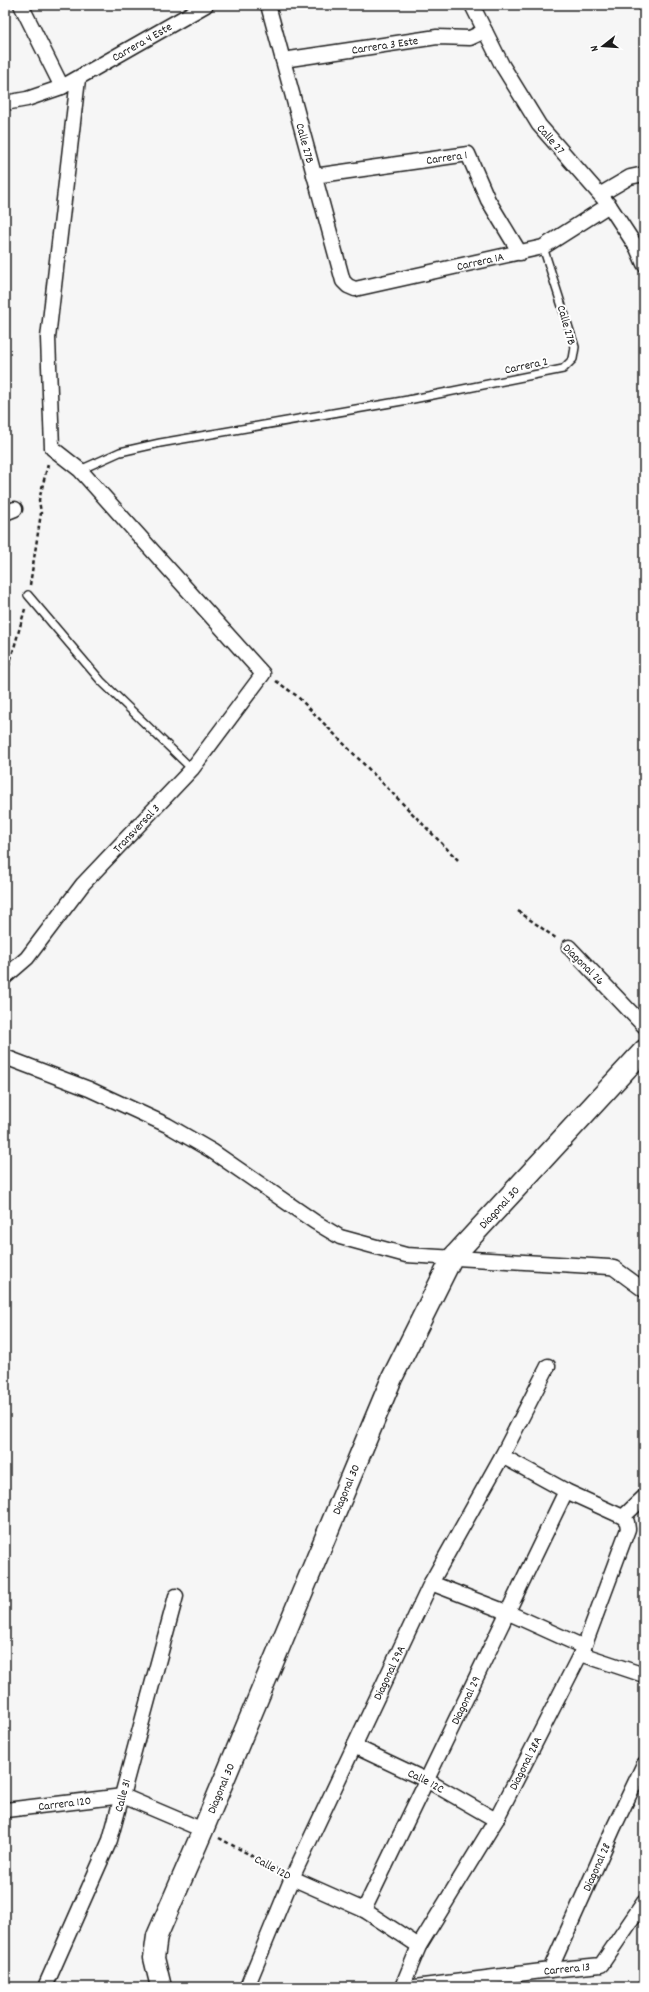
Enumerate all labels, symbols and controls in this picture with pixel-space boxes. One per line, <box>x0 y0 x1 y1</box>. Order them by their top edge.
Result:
street label: Carrera 4 Este <box>109 19 176 67</box>
north arrow <box>583 26 623 66</box>
street label: Carrera 3 Este <box>351 33 419 60</box>
text: N <box>587 43 604 53</box>
street label: Calle 27B <box>290 121 318 166</box>
street label: Calle 27 <box>532 121 568 159</box>
street label: Carrera 1 <box>425 147 468 170</box>
street label: Carrera 1A <box>455 249 506 276</box>
street label: Calle 27B <box>552 303 579 348</box>
street label: Carrera 2 <box>503 354 550 379</box>
street label: Transversal 3 <box>110 801 165 857</box>
street label: Diagonal 26 <box>558 940 608 990</box>
street label: Diagonal 30 <box>476 1183 524 1233</box>
street label: Diagonal 30 <box>329 1462 365 1518</box>
street label: Diagonal 29A <box>370 1643 411 1703</box>
street label: Diagonal 29 <box>448 1674 486 1728</box>
street label: Diagonal 28A <box>506 1734 547 1793</box>
street label: Diagonal 30 <box>204 1761 240 1817</box>
street label: Calle 12C <box>404 1766 447 1799</box>
street label: Calle 31 <box>111 1777 136 1814</box>
street label: Carrera 120 <box>37 1793 92 1816</box>
street label: Diagonal 28 <box>579 1840 616 1894</box>
street label: Calle 12D <box>251 1852 294 1885</box>
street label: Carrera 13 <box>543 1959 591 1981</box>

